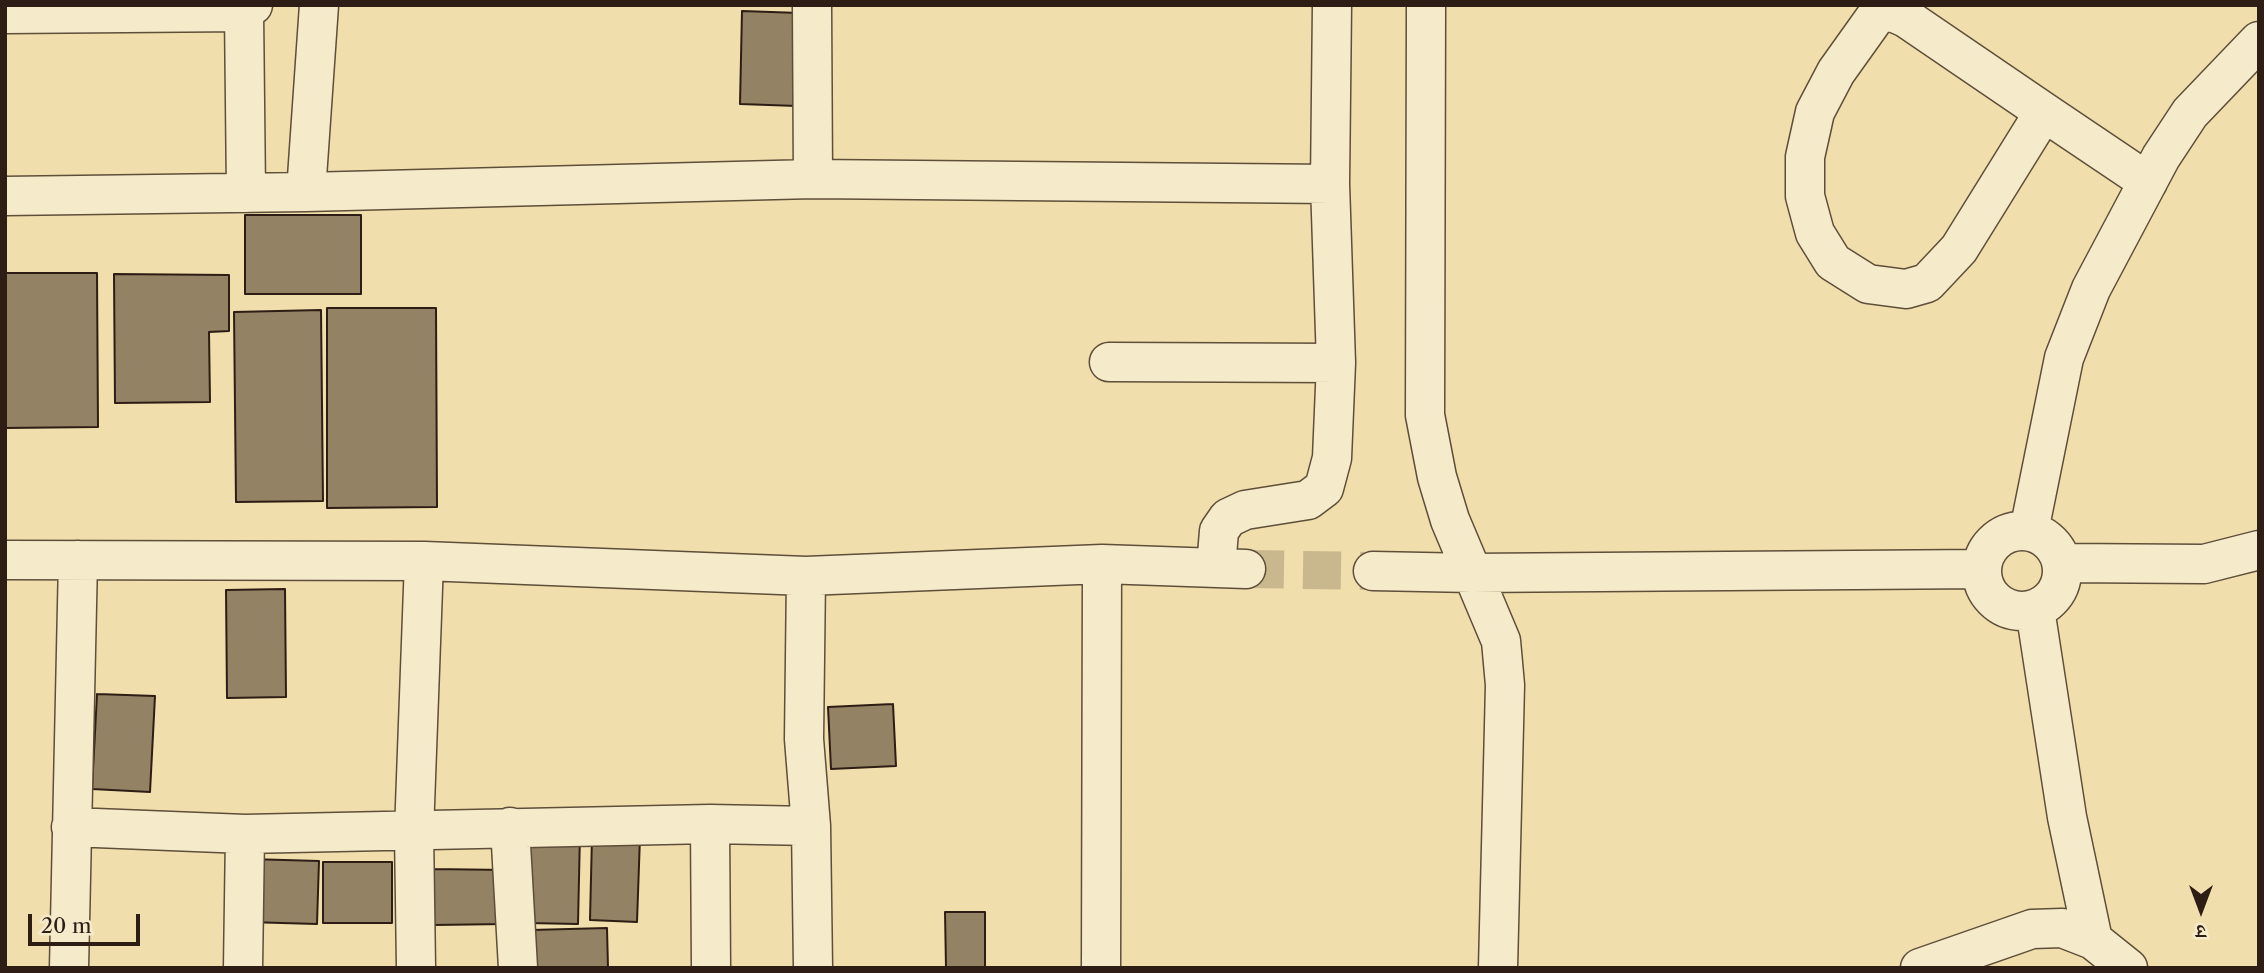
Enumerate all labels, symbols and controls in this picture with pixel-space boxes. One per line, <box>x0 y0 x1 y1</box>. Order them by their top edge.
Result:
north arrow <box>2166 875 2236 945</box>
scale bar <box>32 900 144 944</box>
text: 20 m <box>41 913 92 938</box>
text: उ <box>2196 920 2206 943</box>

